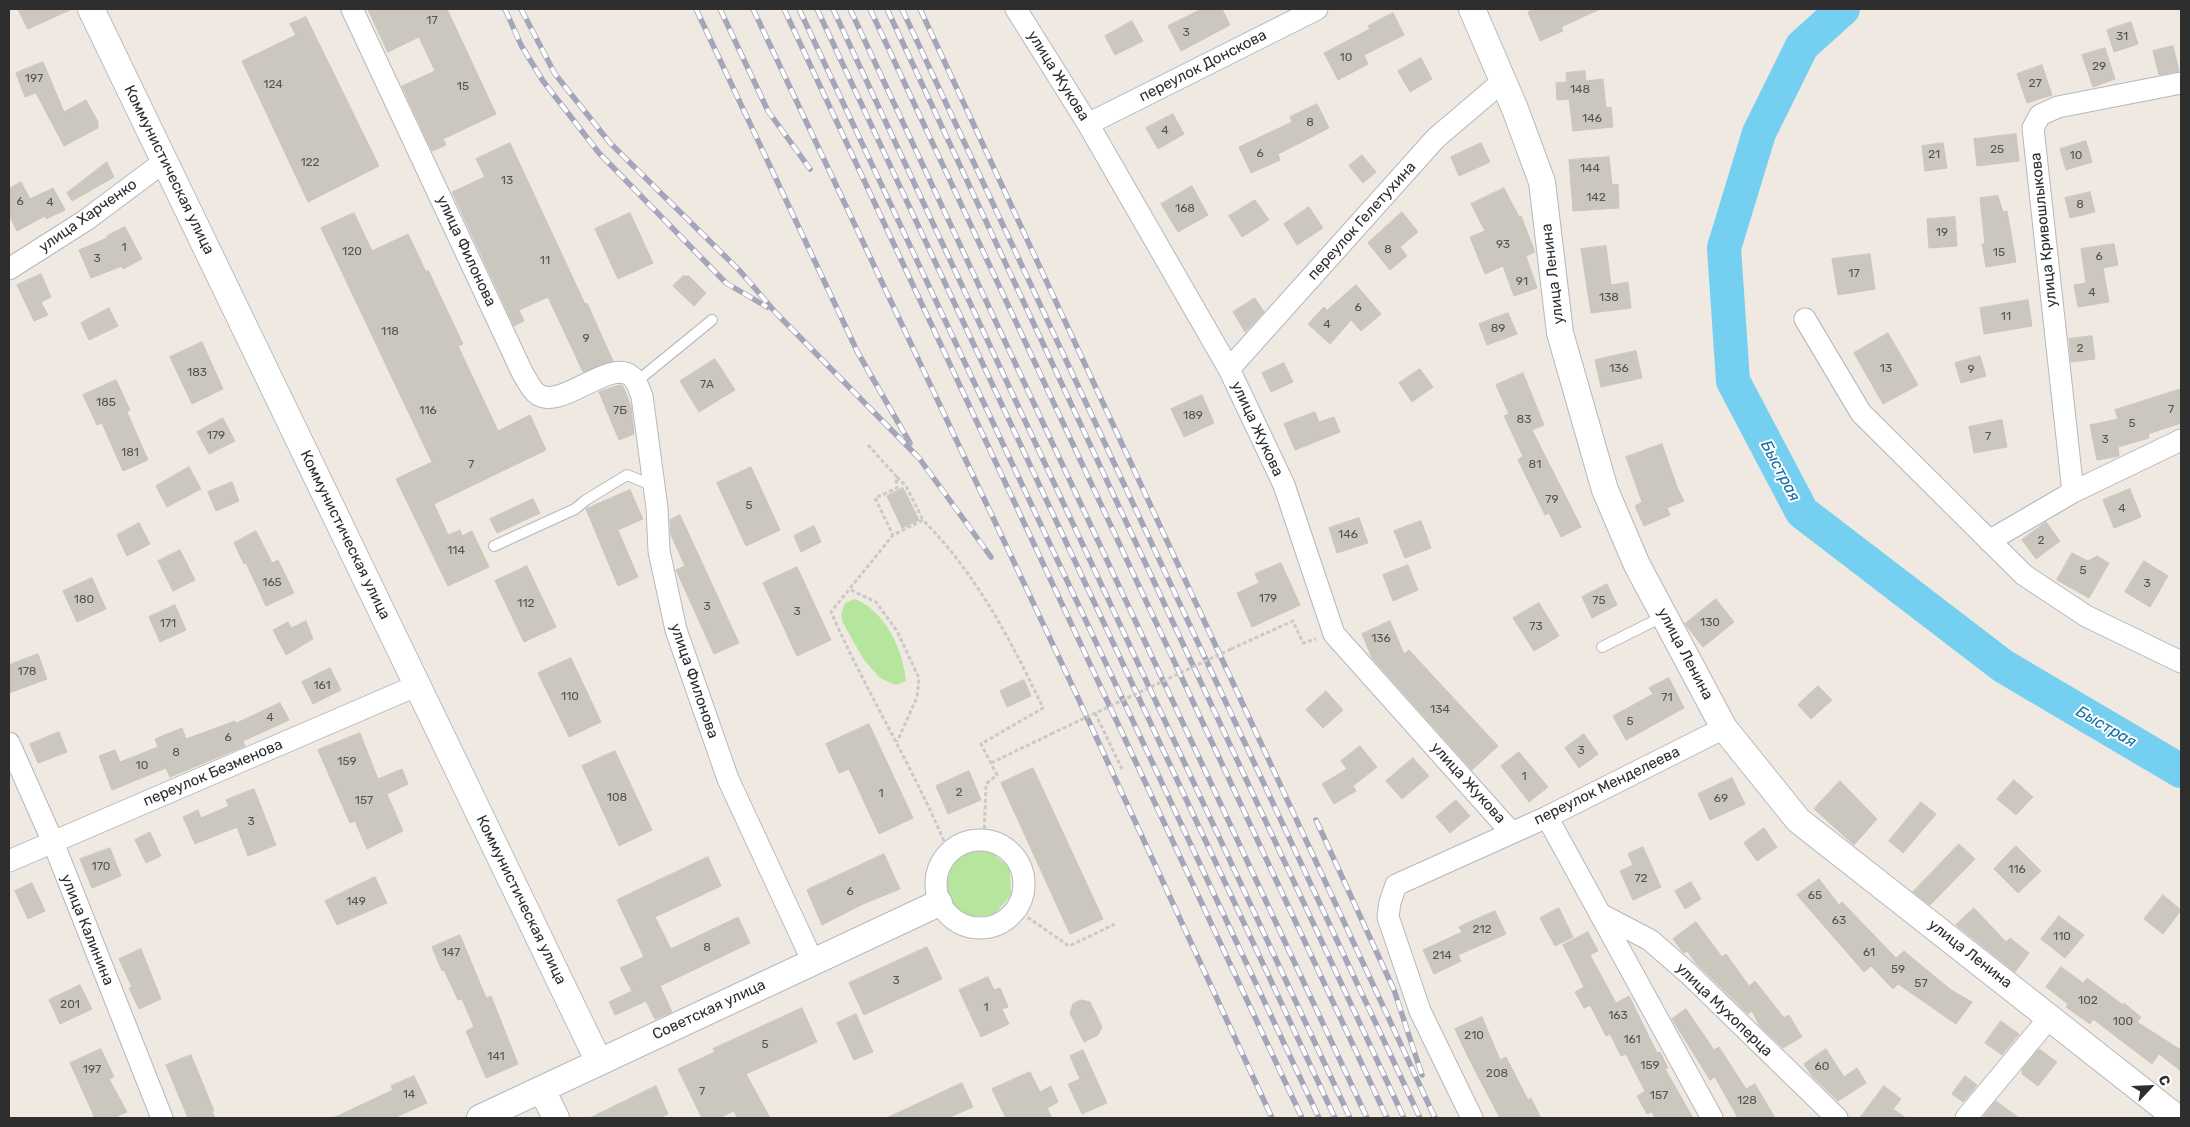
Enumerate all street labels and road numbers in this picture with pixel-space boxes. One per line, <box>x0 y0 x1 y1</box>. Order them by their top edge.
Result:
street label: переулок Донскова <box>1136 26 1270 106</box>
street label: улица Жукова <box>1023 28 1093 124</box>
street label: Коммунистическая улица <box>120 82 218 258</box>
street label: улица Кривошлыкова <box>2027 152 2061 308</box>
street label: переулок Гелетухина <box>1304 158 1420 284</box>
street label: улица Харченко <box>35 175 141 257</box>
street label: улица Филонова <box>432 193 500 309</box>
street label: улица Ленина <box>1538 223 1568 325</box>
street label: улица Жукова <box>1227 379 1287 479</box>
street label: Коммунистическая улица <box>296 447 394 623</box>
street label: улица Ленина <box>1653 605 1717 703</box>
street label: улица Филонова <box>666 621 722 741</box>
street label: переулок Безменова <box>141 735 285 811</box>
street label: улица Жукова <box>1427 739 1509 827</box>
street label: переулок Менделеева <box>1531 743 1683 829</box>
street label: Коммунистическая улица <box>472 812 570 988</box>
street label: улица Калинина <box>57 872 117 988</box>
street label: улица Ленина <box>1924 916 2016 992</box>
street label: улица Мухоперца <box>1672 959 1776 1061</box>
street label: Советская улица <box>650 976 768 1044</box>

